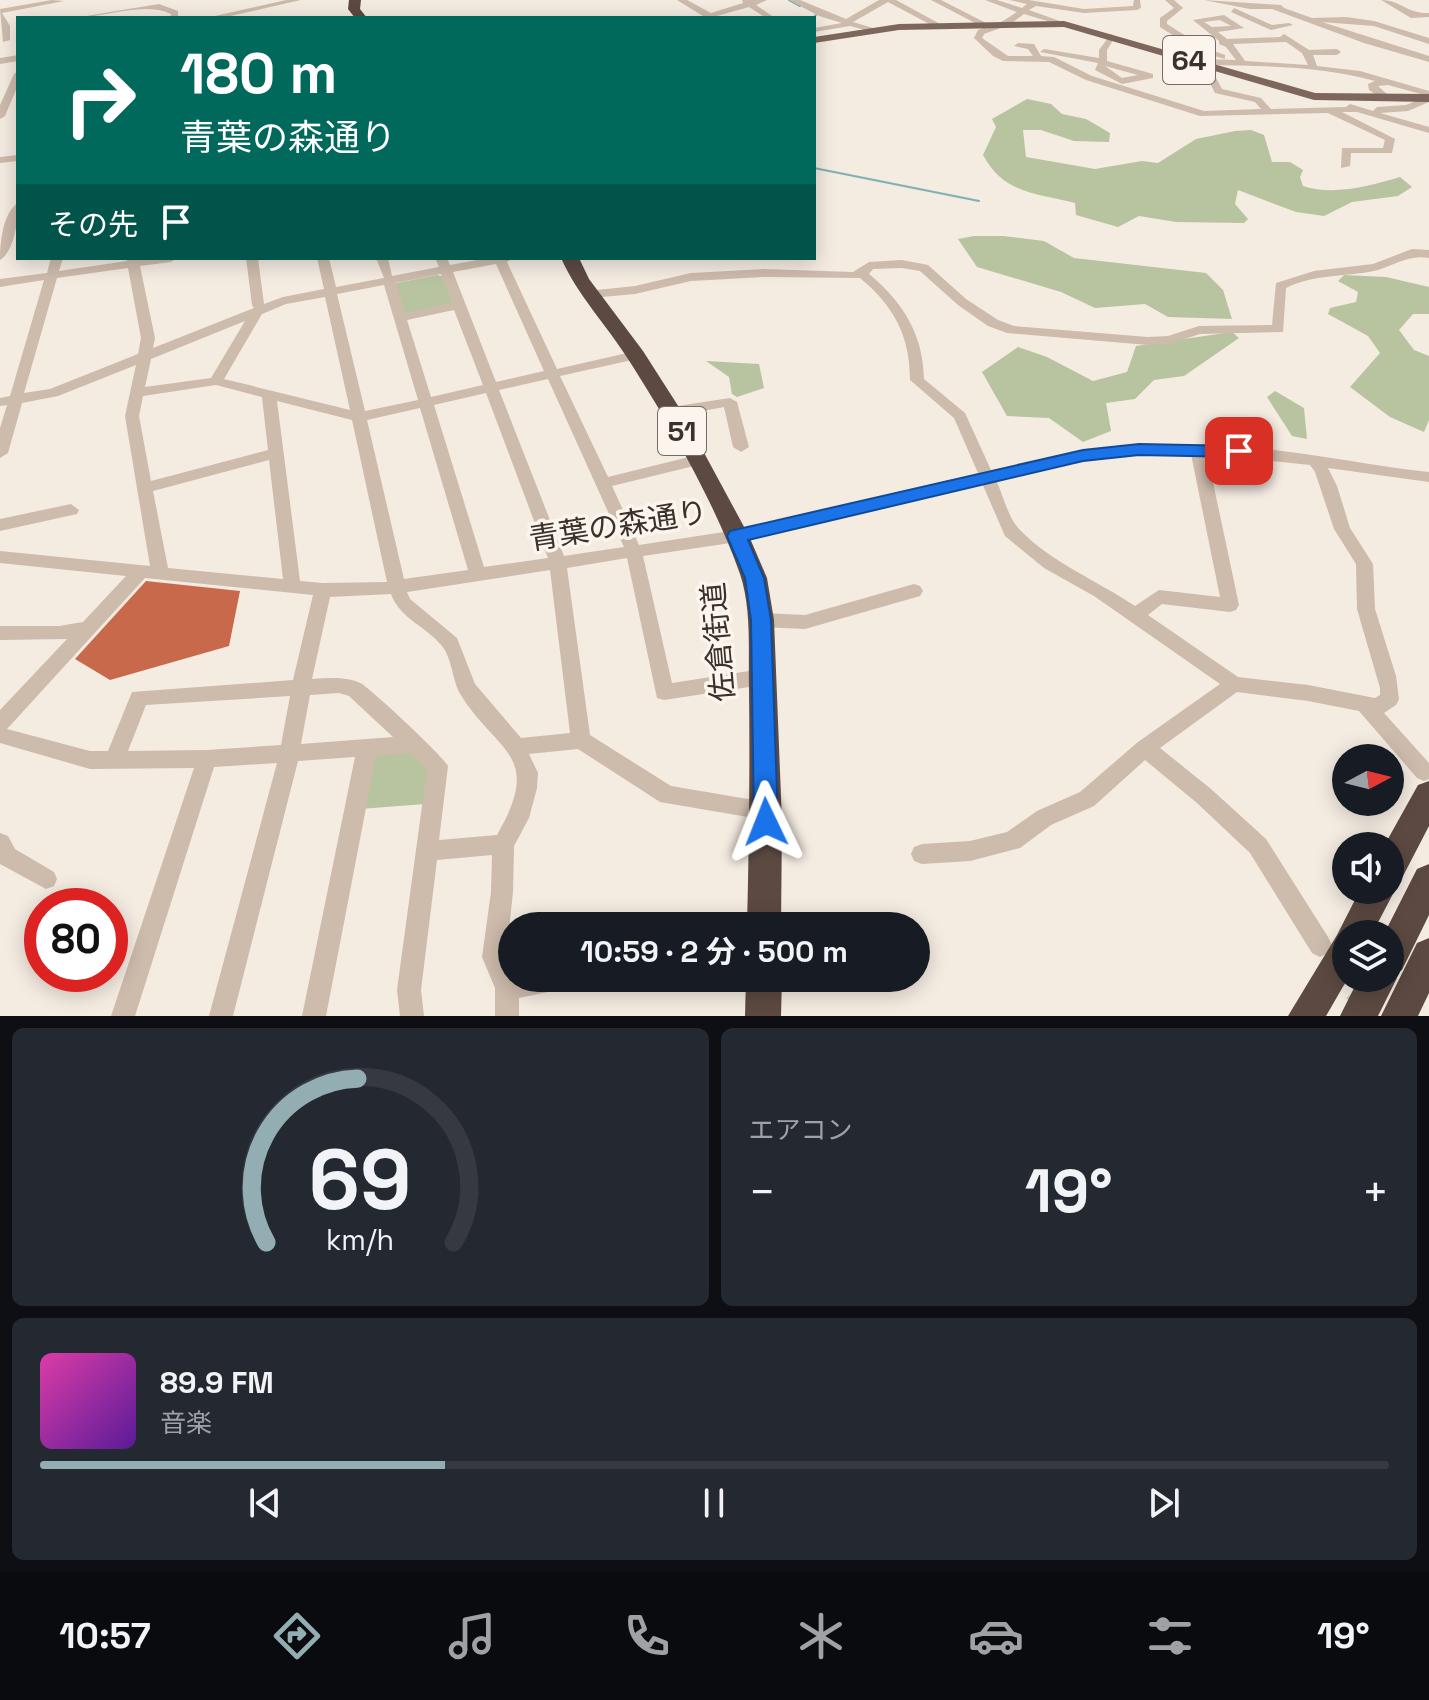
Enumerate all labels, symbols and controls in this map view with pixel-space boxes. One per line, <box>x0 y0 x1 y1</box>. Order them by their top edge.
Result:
road number: 64 <box>1163 36 1215 84</box>
text: 180 m <box>180 38 337 109</box>
icon: right <box>48 48 152 152</box>
text: 青葉の森通り <box>180 115 396 161</box>
icon: arrive <box>154 200 198 244</box>
text: その先 <box>48 205 138 244</box>
road number: 51 <box>658 407 706 455</box>
pin <box>1205 417 1273 485</box>
icon: arrive <box>1217 429 1261 473</box>
street label: 青葉の森通り <box>526 492 710 558</box>
street label: 佐倉街道 <box>693 581 743 703</box>
north arrow <box>1332 744 1404 816</box>
map controls <box>1332 744 1404 992</box>
position arrow <box>724 780 808 864</box>
button: sound <box>1332 832 1404 904</box>
speed limit sign: 80 <box>24 888 128 992</box>
button: layers <box>1332 920 1404 992</box>
text: 10:59 · 2 分 · 500 m <box>580 932 848 971</box>
text: エアコン <box>749 1113 853 1147</box>
text: 69 <box>309 1127 412 1233</box>
text: 19° <box>1025 1153 1113 1230</box>
text: − <box>749 1164 776 1220</box>
text: + <box>1362 1164 1389 1220</box>
text: km/h <box>326 1222 394 1258</box>
text: 89.9 FM <box>160 1363 274 1402</box>
text: 音楽 <box>160 1406 212 1440</box>
icon: previous <box>243 1481 287 1525</box>
icon: pause <box>692 1481 736 1525</box>
icon: next <box>1142 1481 1186 1525</box>
icon: directions <box>269 1608 325 1664</box>
icon: music <box>444 1608 500 1664</box>
icon: phone <box>619 1608 675 1664</box>
icon: climate <box>793 1608 849 1664</box>
icon: car <box>968 1608 1024 1664</box>
icon: filters <box>1142 1608 1198 1664</box>
text: 10:57 <box>59 1613 151 1659</box>
text: 19° <box>1317 1613 1370 1659</box>

